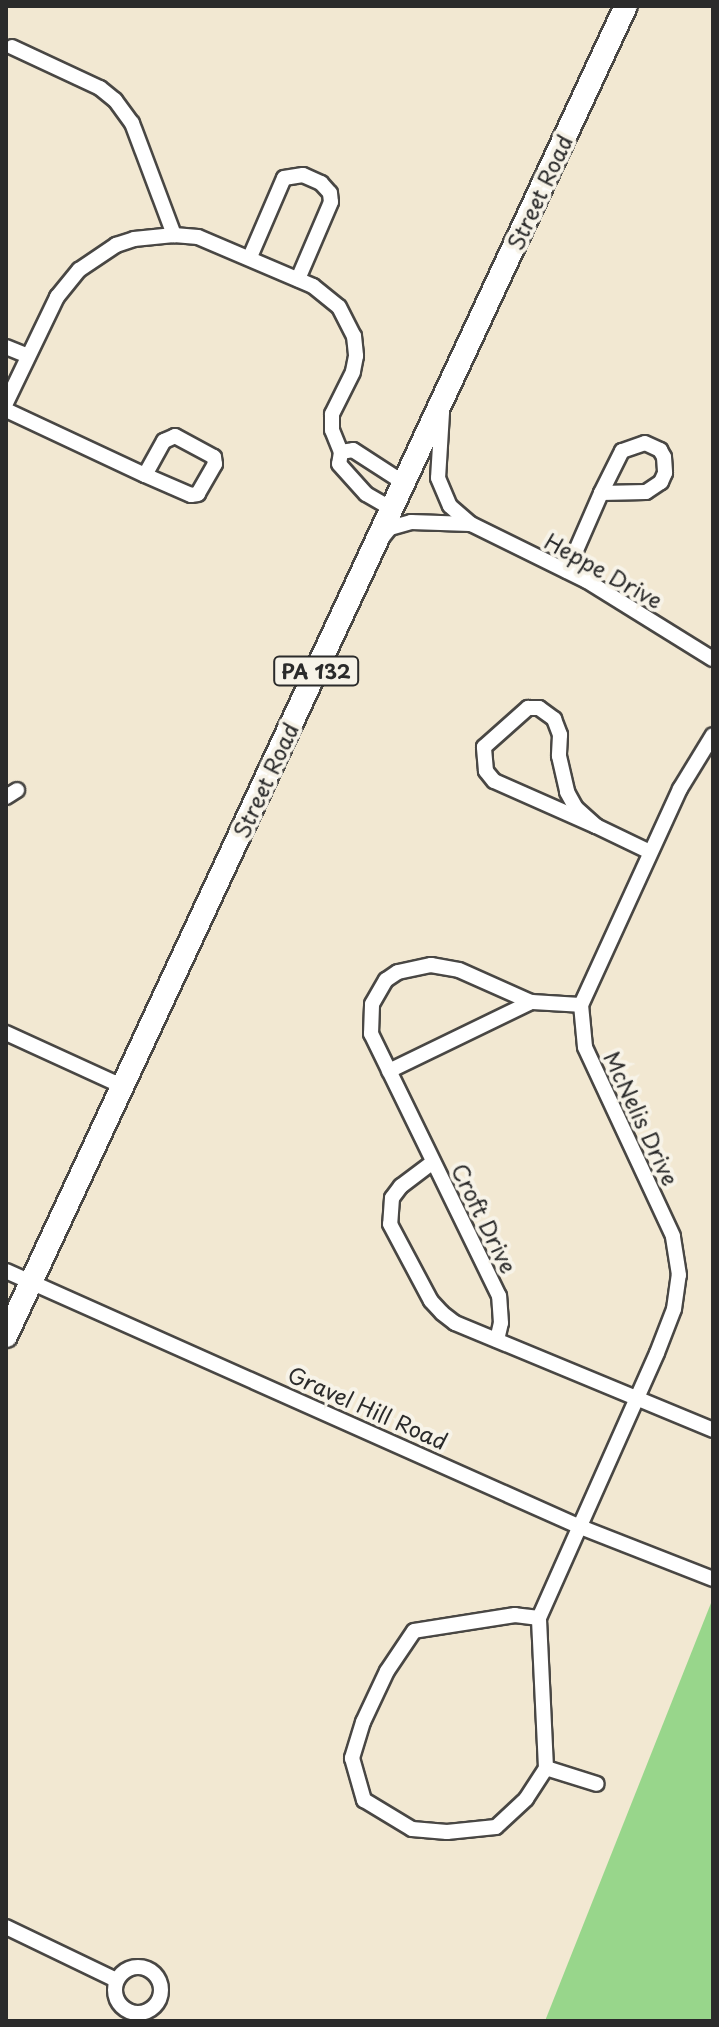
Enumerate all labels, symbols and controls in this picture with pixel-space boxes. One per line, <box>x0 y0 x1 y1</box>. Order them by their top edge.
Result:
street label: Street Road <box>500 129 578 255</box>
street label: Heppe Drive <box>541 527 667 613</box>
road number: PA 132 <box>272 655 360 687</box>
street label: Street Road <box>226 717 304 843</box>
street label: McNelis Drive <box>599 1046 685 1190</box>
street label: Croft Drive <box>447 1158 523 1278</box>
street label: Gravel Hill Road <box>284 1360 452 1454</box>

